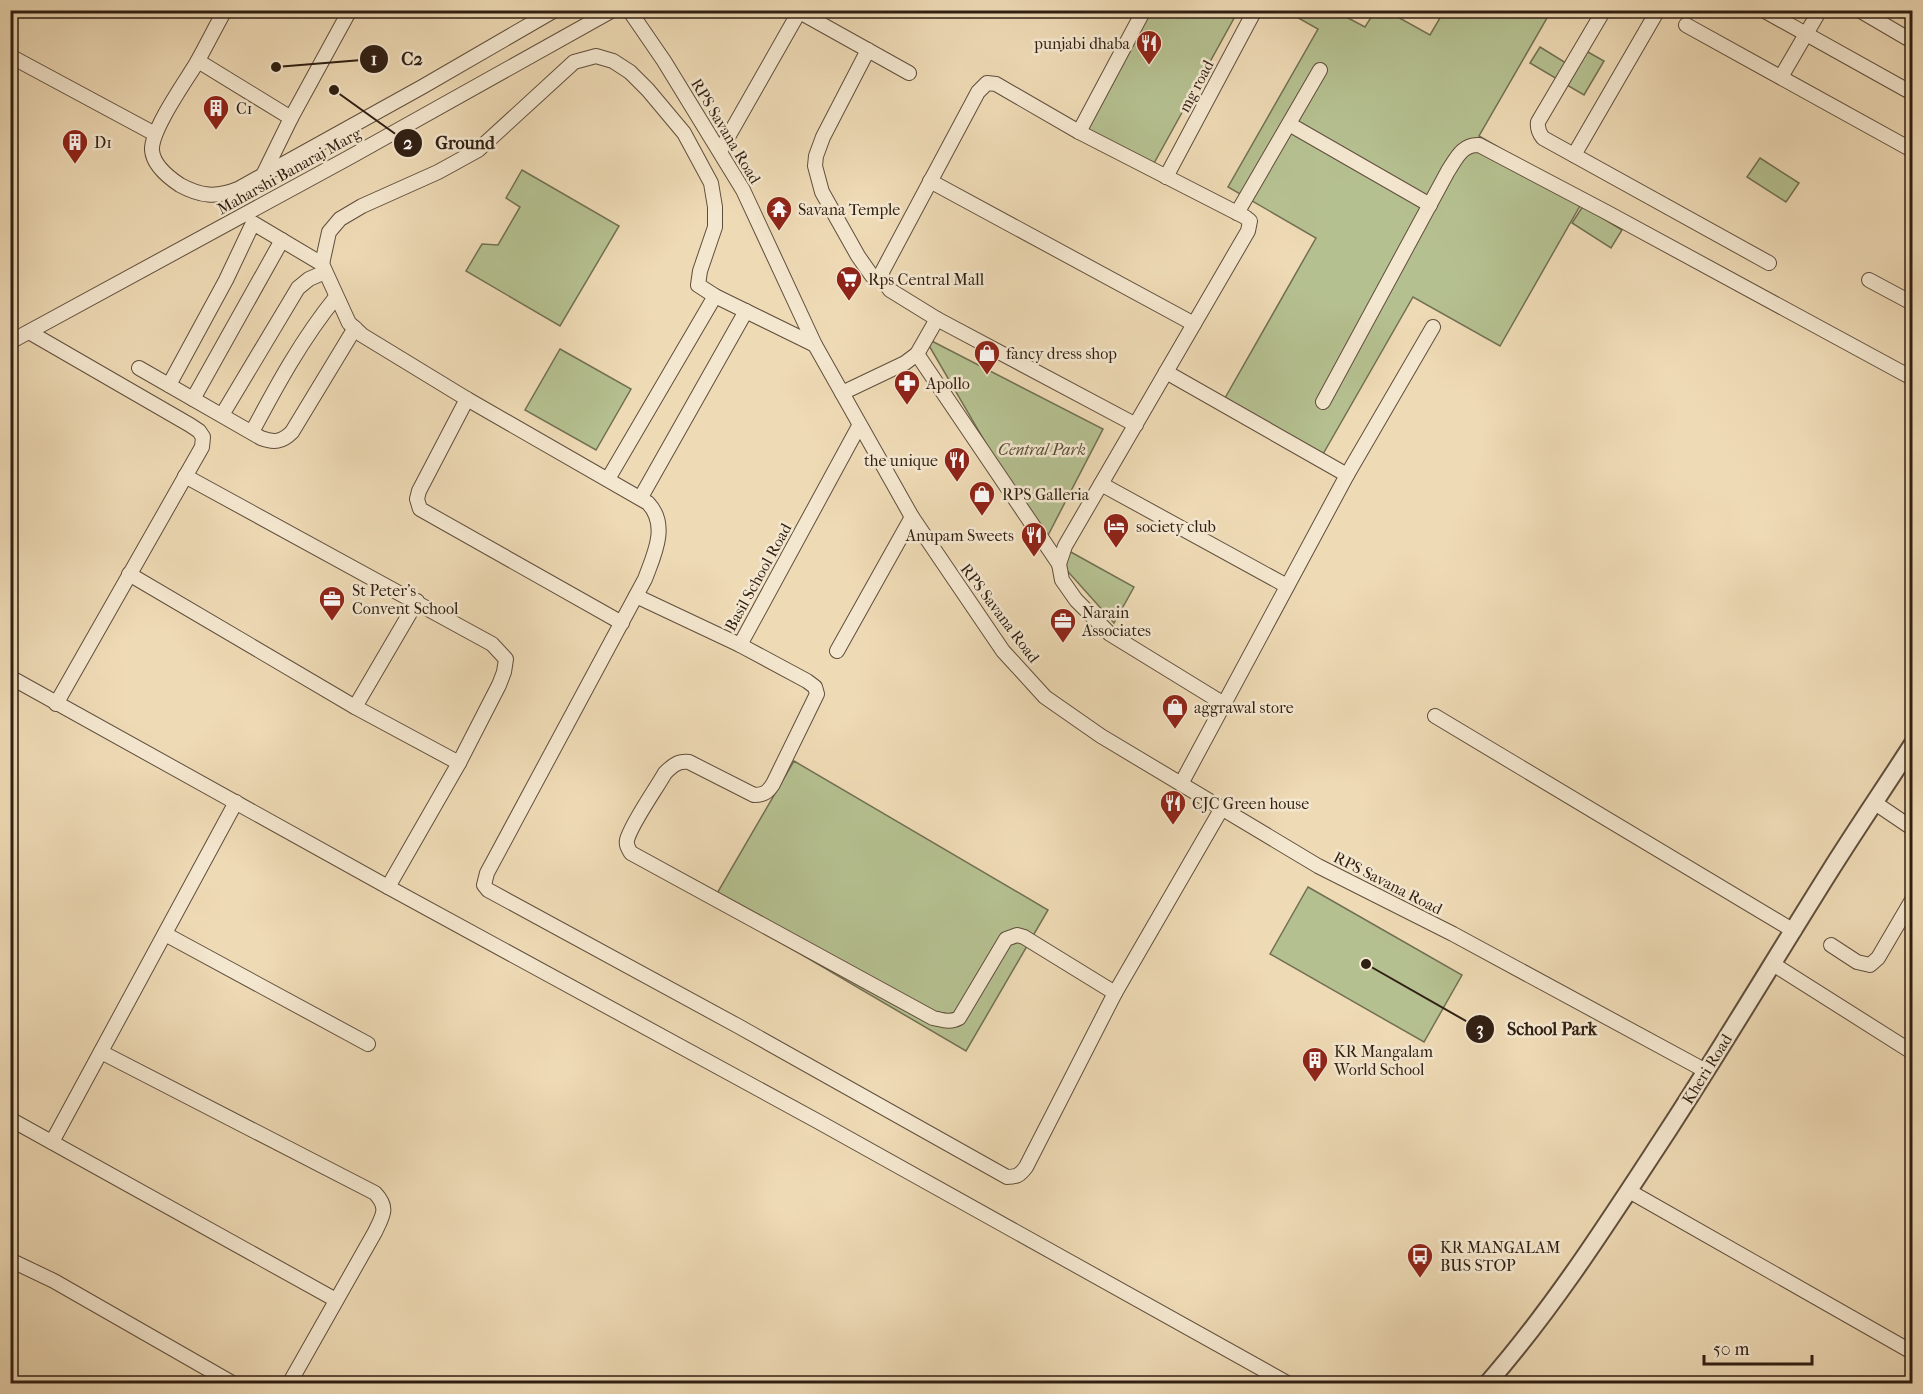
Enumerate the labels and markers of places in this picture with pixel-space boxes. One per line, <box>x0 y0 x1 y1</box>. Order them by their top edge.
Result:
restaurant icon: punjabi dhaba <box>1134 28 1164 66</box>
place label: punjabi dhaba <box>1033 34 1131 53</box>
callout: C2 <box>359 41 435 77</box>
building icon: C1 <box>201 93 231 131</box>
place label: C1 <box>236 99 252 118</box>
callout: Ground <box>393 125 507 161</box>
building icon: D1 <box>60 127 90 165</box>
place label: D1 <box>94 133 112 152</box>
temple icon: Savana Temple <box>764 194 794 232</box>
place label: Savana Temple <box>798 200 900 219</box>
supermarket icon: Rps Central Mall <box>834 264 864 302</box>
place label: Rps Central Mall <box>868 270 985 289</box>
shop icon: fancy dress shop <box>972 338 1002 376</box>
place label: fancy dress shop <box>1006 344 1117 363</box>
pharmacy icon: Apollo <box>892 368 922 406</box>
place label: Apollo <box>925 374 970 393</box>
restaurant icon: the unique <box>942 445 972 483</box>
place label: the unique <box>864 451 938 470</box>
shop icon: RPS Galleria <box>967 479 997 517</box>
place label: RPS Galleria <box>1002 485 1090 504</box>
hotel icon: society club <box>1101 511 1131 549</box>
place label: society club <box>1136 517 1216 536</box>
restaurant icon: Anupam Sweets <box>1019 520 1049 558</box>
place label: Anupam Sweets <box>905 526 1014 545</box>
place label: St Peter's Convent School <box>352 581 459 618</box>
office icon: St Peter's Convent School <box>317 584 347 622</box>
place label: Narain Associates <box>1081 603 1151 640</box>
office icon: Narain Associates <box>1048 606 1078 644</box>
shop icon: aggrawal store <box>1160 692 1190 730</box>
place label: aggrawal store <box>1194 698 1294 717</box>
restaurant icon: CJC Green house <box>1158 788 1188 826</box>
place label: CJC Green house <box>1192 794 1309 813</box>
callout: School Park <box>1465 1011 1609 1047</box>
place label: KR Mangalam World School <box>1333 1042 1434 1079</box>
building icon: KR Mangalam World School <box>1300 1045 1330 1083</box>
place label: KR MANGALAM BUS STOP <box>1440 1238 1561 1275</box>
bus stop icon: KR MANGALAM BUS STOP <box>1405 1241 1435 1279</box>

